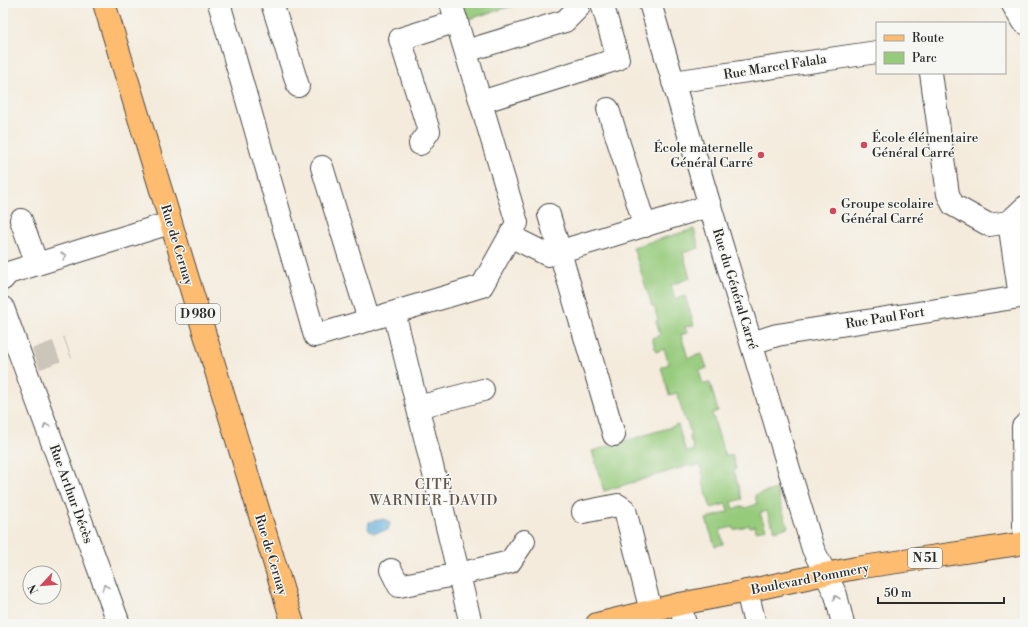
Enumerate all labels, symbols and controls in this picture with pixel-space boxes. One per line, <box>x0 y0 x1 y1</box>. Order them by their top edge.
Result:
legend <box>876 22 1006 74</box>
text: Route <box>912 31 944 46</box>
street label: Rue Marcel Falala <box>722 51 828 83</box>
text: Parc <box>912 51 937 66</box>
place label: École élémentaire Général Carré <box>872 129 979 161</box>
place label: École maternelle Général Carré <box>654 139 753 171</box>
marker: École élémentaire Général Carré <box>859 140 869 150</box>
marker: École maternelle Général Carré <box>756 150 766 160</box>
place label: Groupe scolaire Général Carré <box>841 196 934 227</box>
street label: Rue de Cernay <box>157 202 197 288</box>
marker: Groupe scolaire Général Carré <box>828 206 838 216</box>
street label: Rue du Général Carré <box>709 227 761 352</box>
one-way arrow <box>61 252 68 261</box>
road number: D 980 <box>176 304 220 324</box>
street label: Rue Paul Fort <box>844 304 926 332</box>
one-way arrow <box>43 422 51 429</box>
street label: Rue Arthur Décès <box>46 442 96 546</box>
district label: CITÉ WARNIER-DAVID <box>369 474 498 510</box>
street label: Rue de Cernay <box>251 512 291 598</box>
road number: N 51 <box>908 548 942 568</box>
street label: Boulevard Pommery <box>749 560 871 598</box>
north arrow <box>22 565 62 605</box>
scale bar <box>878 579 1004 605</box>
text: N <box>26 582 42 596</box>
one-way arrow <box>102 584 110 591</box>
text: 50 m <box>884 586 912 601</box>
one-way arrow <box>833 595 841 602</box>

